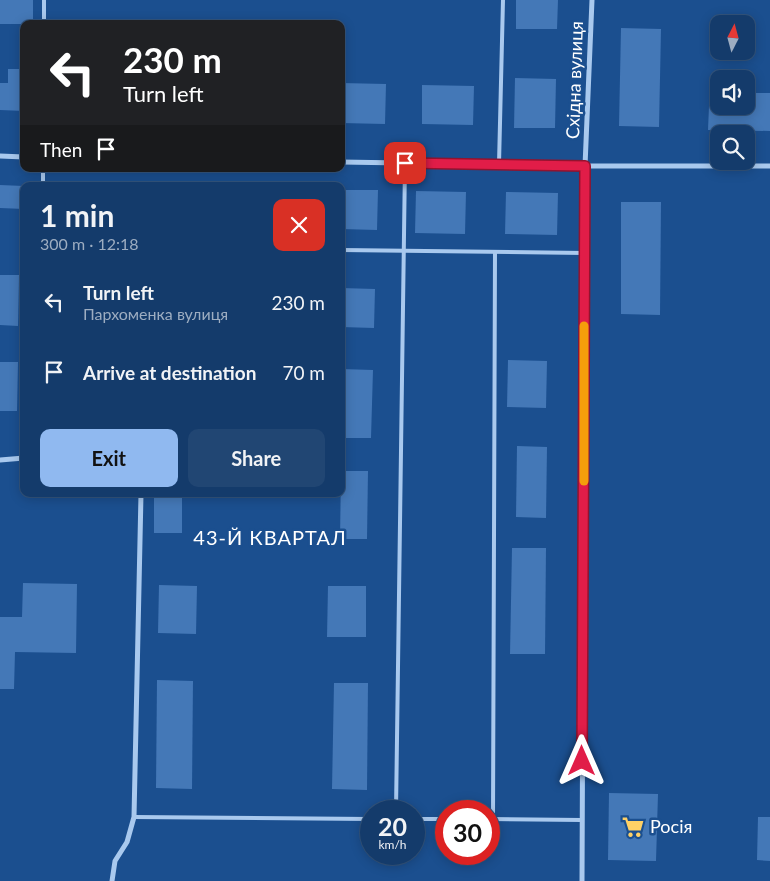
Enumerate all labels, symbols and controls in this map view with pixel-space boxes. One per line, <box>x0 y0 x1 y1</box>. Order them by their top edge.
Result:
north arrow <box>710 15 755 60</box>
map controls <box>710 15 755 170</box>
street label: Східна вулиця <box>561 21 587 139</box>
text: 230 m <box>123 38 222 80</box>
icon: left <box>40 40 105 105</box>
button: sound <box>710 70 755 115</box>
text: Turn left <box>123 80 204 107</box>
button: search <box>710 125 755 170</box>
icon: arrive <box>92 135 120 163</box>
text: Then <box>40 138 82 161</box>
pin <box>384 142 426 184</box>
icon: arrive <box>391 149 419 177</box>
text: 1 min <box>40 197 114 233</box>
button: close <box>273 199 325 251</box>
text: 300 m · 12:18 <box>40 234 139 253</box>
text: Turn left <box>83 281 154 304</box>
icon: left <box>40 288 68 316</box>
text: 230 m <box>271 291 325 314</box>
text: Пархоменка вулиця <box>83 304 228 323</box>
icon: arrive <box>40 358 68 386</box>
text: Arrive at destination <box>83 361 256 384</box>
text: 70 m <box>282 361 325 384</box>
button: Exit <box>40 429 178 487</box>
button: Share <box>188 429 325 487</box>
district label: 43-Й КВАРТАЛ <box>193 525 347 549</box>
position arrow <box>555 734 607 786</box>
speed limit sign: 30 <box>435 800 500 865</box>
text: 20 <box>378 811 407 841</box>
supermarket icon: Росія <box>620 814 646 840</box>
place label: Росія <box>650 815 692 837</box>
text: km/h <box>378 837 407 852</box>

